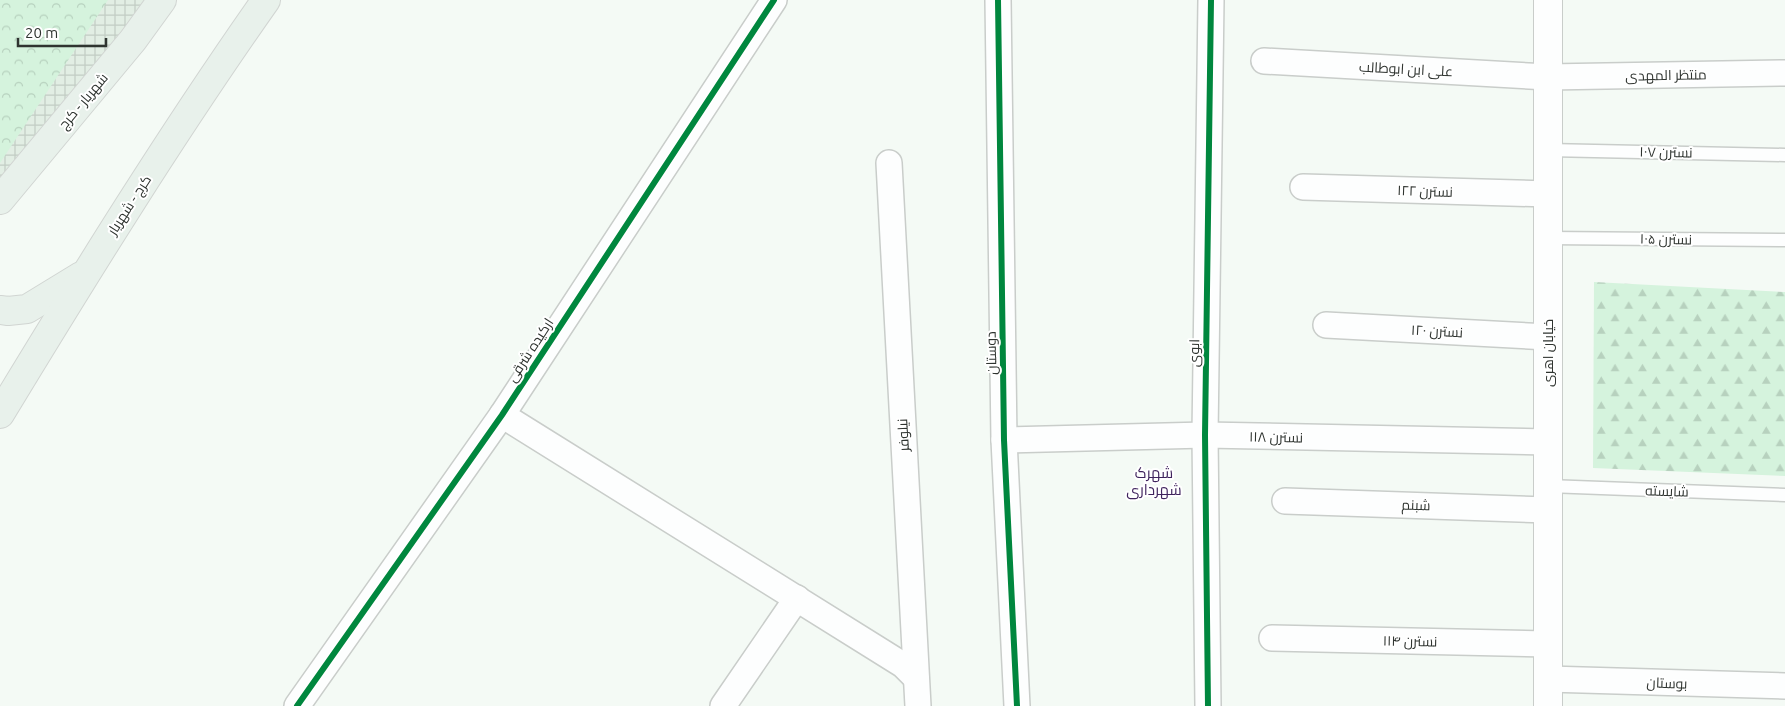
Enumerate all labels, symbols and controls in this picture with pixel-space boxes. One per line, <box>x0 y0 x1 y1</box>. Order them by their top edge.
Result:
scale bar <box>18 15 105 47</box>
text: 20 m <box>25 24 58 41</box>
street label: علی ابن ابوطالب <box>1359 59 1453 79</box>
street label: منتظر المهدی <box>1625 66 1707 84</box>
street label: شهریار - کرج <box>55 70 112 133</box>
street label: نسترن ۱۰۷ <box>1639 144 1693 160</box>
street label: کرج - شهریار <box>103 172 155 239</box>
street label: نسترن ۱۲۲ <box>1397 182 1453 200</box>
street label: نسترن ۱۰۵ <box>1640 231 1692 247</box>
street label: ارکیده شرقی <box>503 315 557 385</box>
street label: خیابان اهری <box>1540 319 1556 387</box>
street label: نسترن ۱۲۰ <box>1411 322 1463 340</box>
street label: دوستان <box>983 331 999 375</box>
street label: ابوی <box>1186 339 1202 367</box>
street label: نیلوفر <box>894 418 912 453</box>
street label: نسترن ۱۱۸ <box>1249 429 1303 445</box>
district label: شهرک شهرداری <box>1126 464 1182 500</box>
street label: شایسته <box>1645 482 1689 500</box>
street label: شبنم <box>1401 496 1431 516</box>
street label: نسترن ۱۱۴ <box>1383 633 1437 649</box>
street label: بوستان <box>1646 674 1688 692</box>

